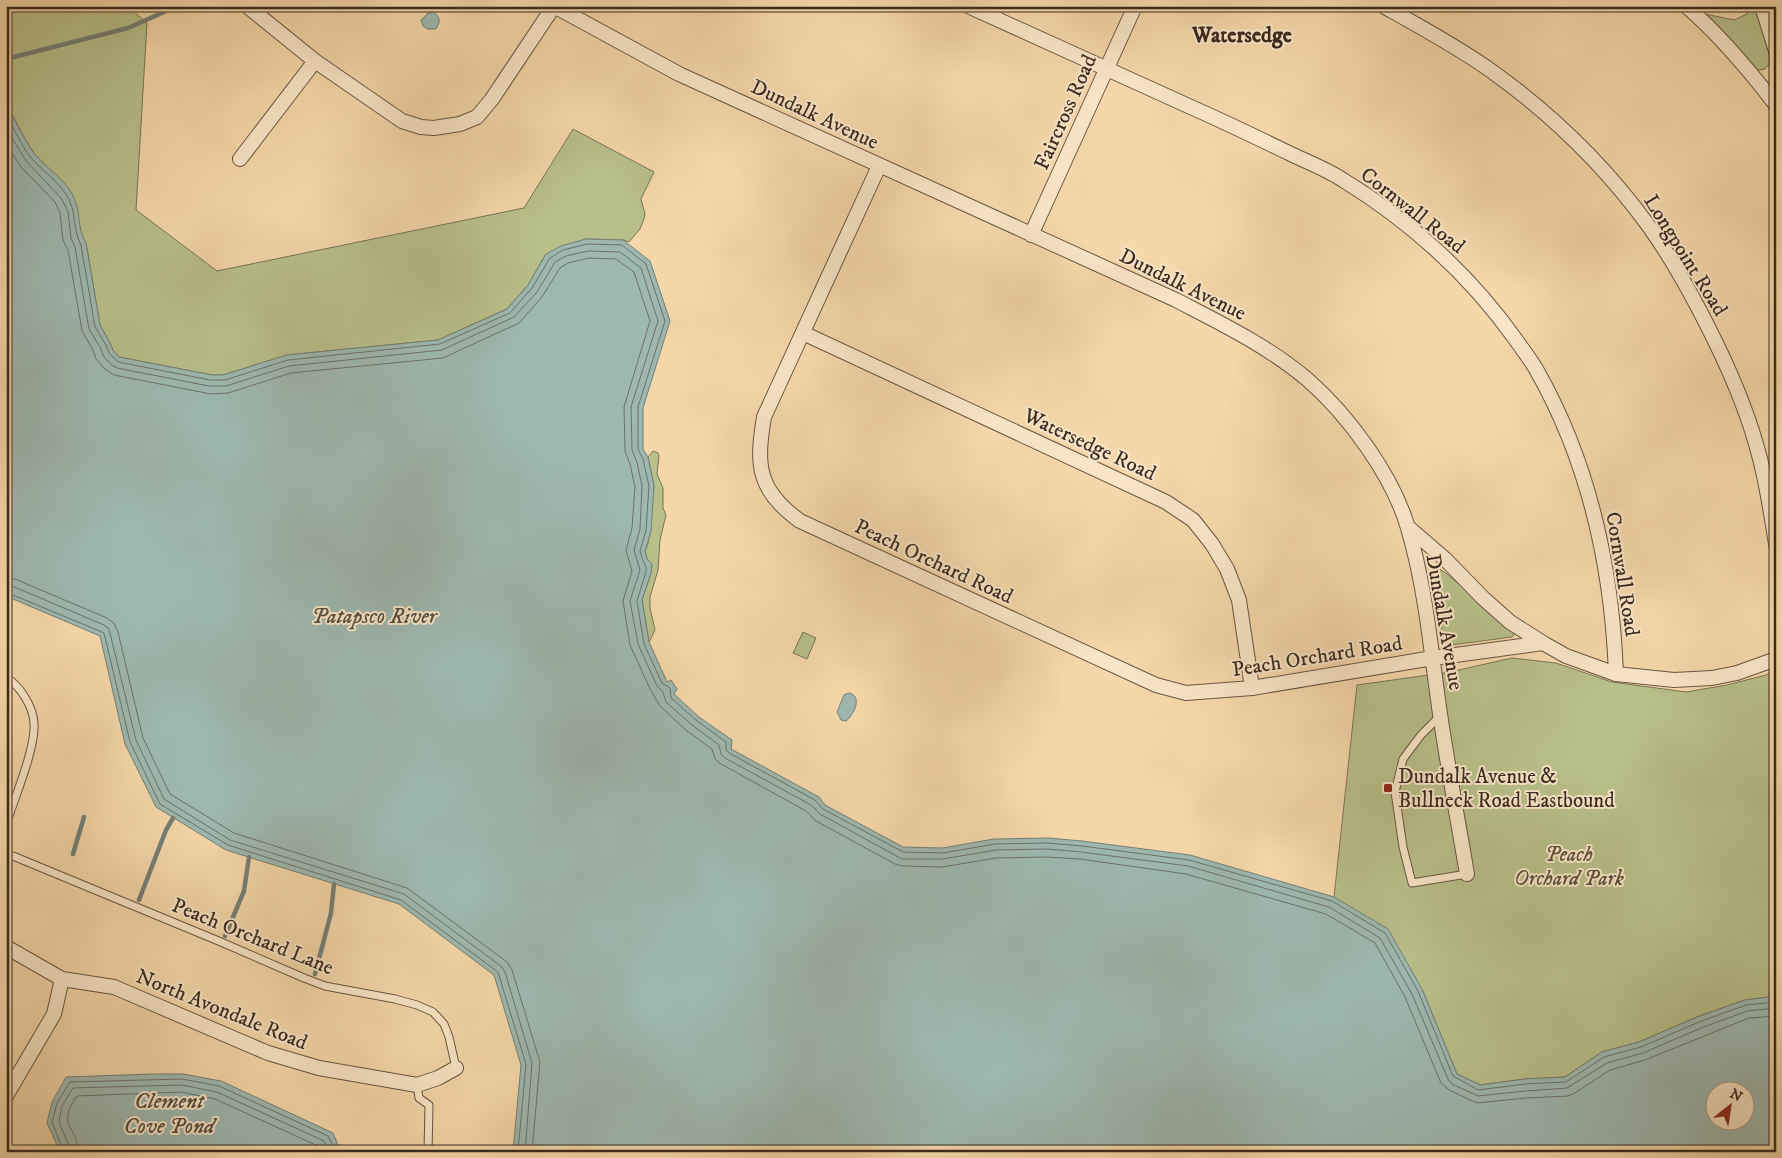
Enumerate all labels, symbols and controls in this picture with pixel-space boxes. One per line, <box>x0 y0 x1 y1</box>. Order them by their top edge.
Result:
district label: Watersedge <box>1191 22 1292 49</box>
street label: Faircross Road <box>1029 50 1103 174</box>
street label: Dundalk Avenue <box>747 74 883 156</box>
street label: Cornwall Road <box>1355 162 1470 260</box>
street label: Longpoint Road <box>1637 190 1733 321</box>
street label: Dundalk Avenue <box>1115 243 1250 327</box>
street label: Watersedge Road <box>1018 402 1160 487</box>
street label: Cornwall Road <box>1599 510 1645 639</box>
street label: Peach Orchard Road <box>850 514 1017 610</box>
street label: Dundalk Avenue <box>1419 552 1469 693</box>
water label: Patapsco River <box>312 603 439 630</box>
street label: Peach Orchard Road <box>1230 631 1405 683</box>
place label: Dundalk Avenue & Bullneck Road Eastbound <box>1398 764 1615 814</box>
marker: Dundalk Avenue & Bullneck Road Eastbound <box>1382 782 1394 794</box>
park label: Peach Orchard Park <box>1514 842 1624 892</box>
street label: Peach Orchard Lane <box>168 893 338 981</box>
street label: North Avondale Road <box>132 964 312 1056</box>
north arrow <box>1704 1080 1754 1130</box>
text: N <box>1727 1085 1746 1107</box>
water label: Clement Cove Pond <box>124 1088 218 1140</box>

